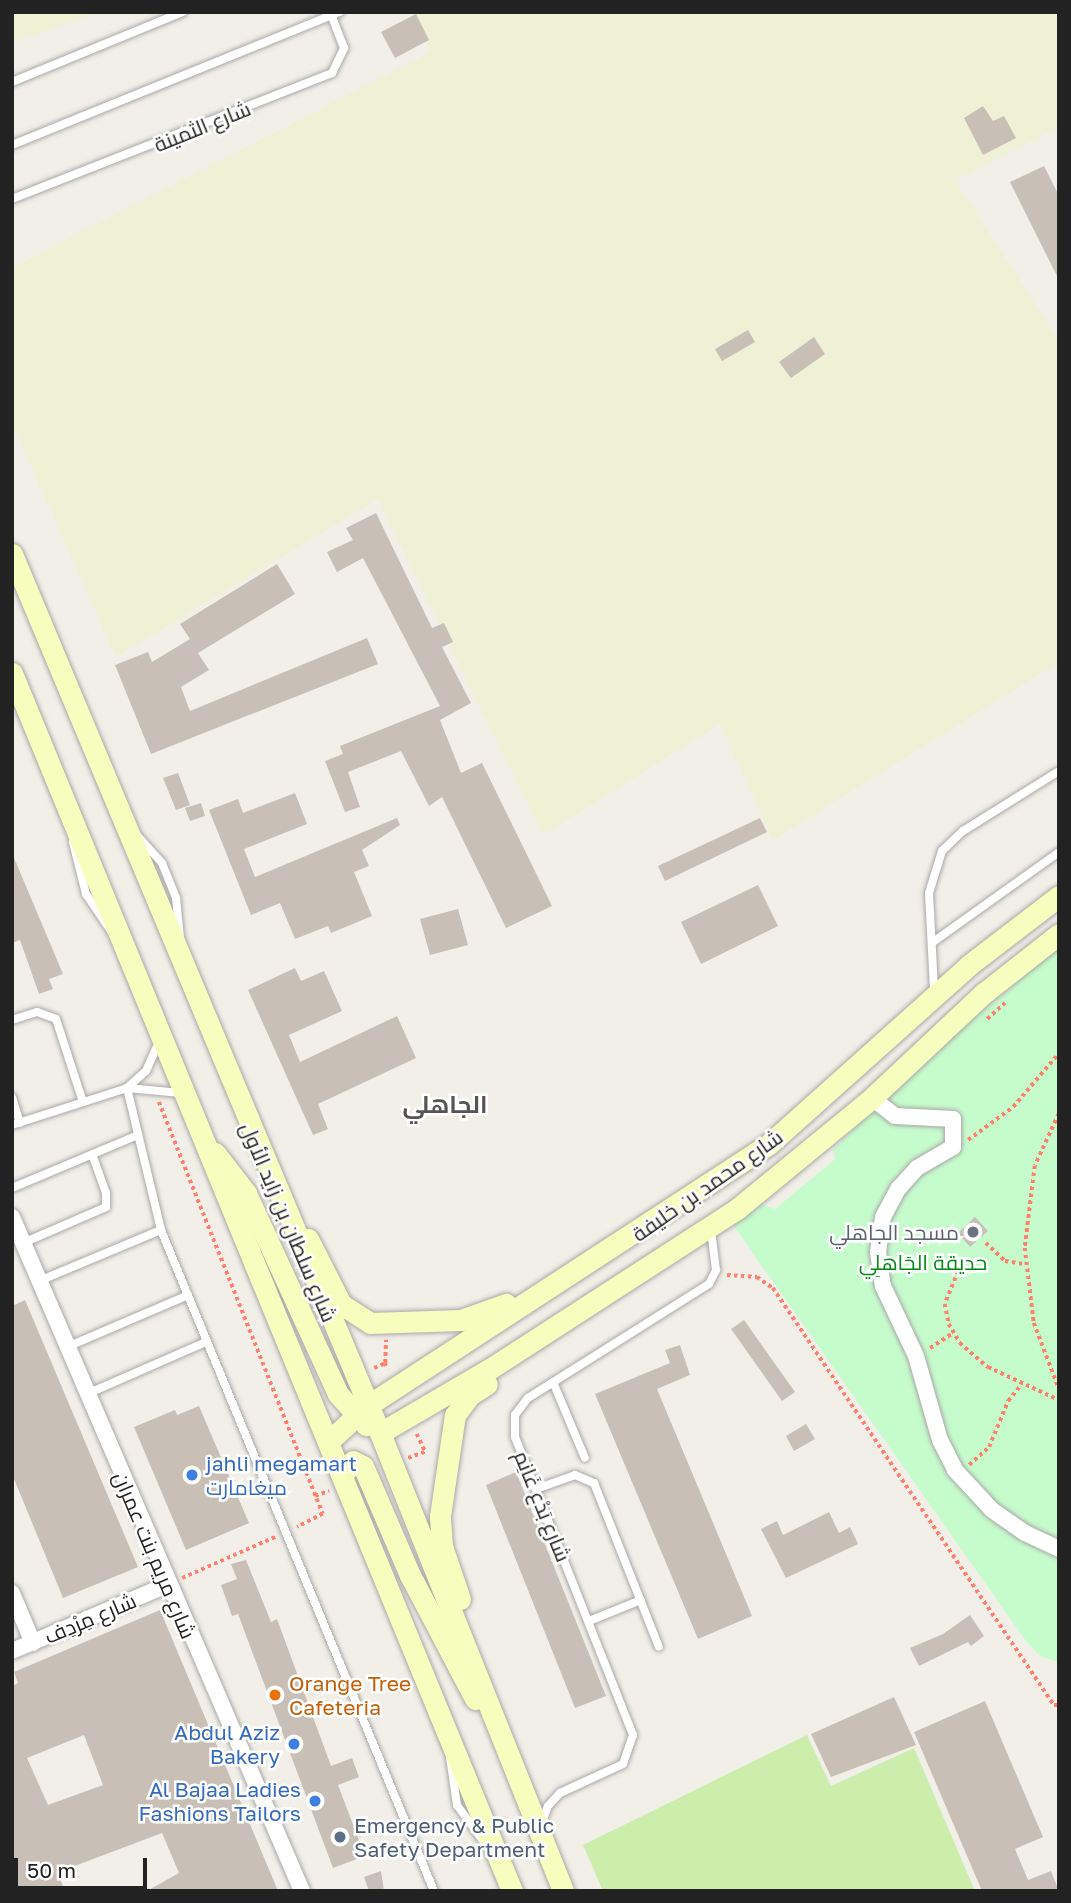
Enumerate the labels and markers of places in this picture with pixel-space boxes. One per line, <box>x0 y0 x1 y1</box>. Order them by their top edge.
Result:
place label: مسجد الجاهلي <box>829 1219 959 1245</box>
marker: مسجد الجاهلي <box>965 1224 981 1240</box>
place label: jahli megamart ميغامارت <box>206 1450 357 1500</box>
marker: jahli megamart ميغامارت <box>184 1467 200 1483</box>
place label: Orange Tree Cafeteria <box>289 1670 411 1720</box>
marker: Orange Tree Cafeteria <box>267 1687 283 1703</box>
place label: Abdul Aziz Bakery <box>174 1719 280 1769</box>
marker: Abdul Aziz Bakery <box>286 1736 302 1752</box>
place label: Al Bajaa Ladies Fashions Tailors <box>138 1776 301 1826</box>
marker: Al Bajaa Ladies Fashions Tailors <box>307 1793 323 1809</box>
place label: Emergency & Public Safety Department <box>354 1812 554 1862</box>
marker: Emergency & Public Safety Department <box>332 1829 348 1845</box>

